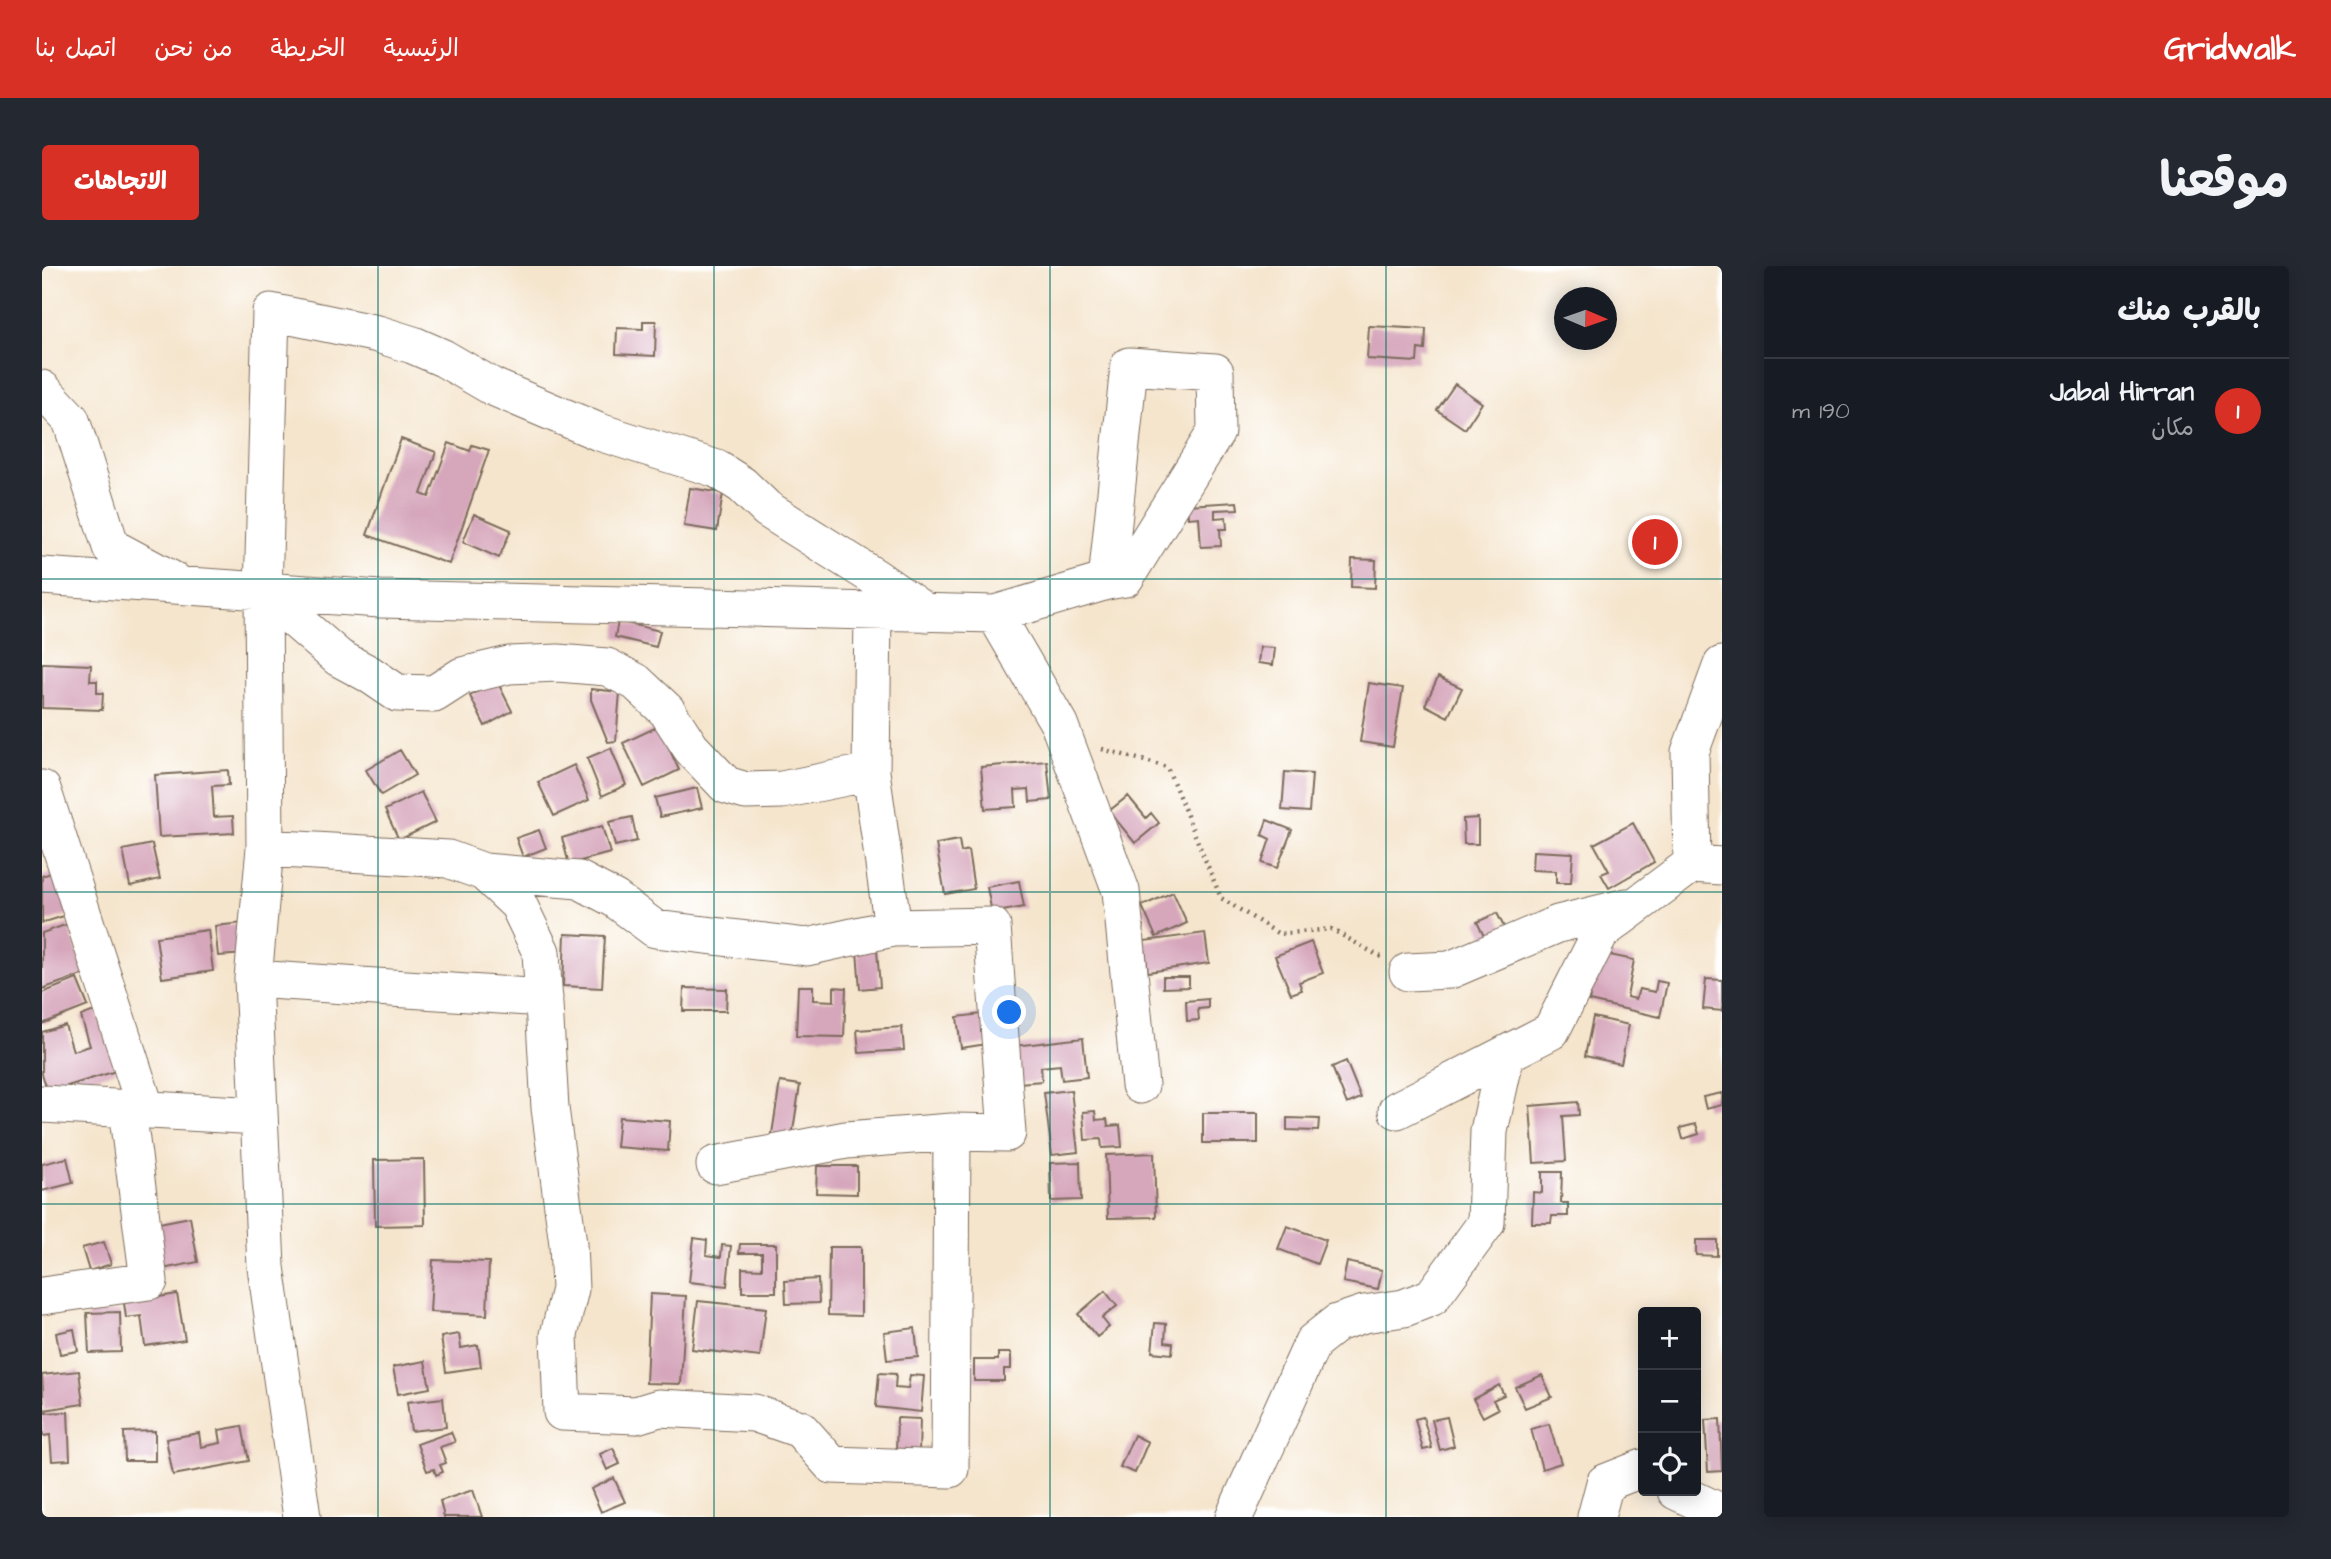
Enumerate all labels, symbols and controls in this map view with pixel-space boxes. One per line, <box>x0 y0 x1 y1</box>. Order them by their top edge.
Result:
text: Gridwalk <box>2164 26 2296 72</box>
text: اتصل بنا <box>35 32 116 66</box>
text: من نحن <box>154 32 233 66</box>
text: الخريطة <box>271 32 345 66</box>
text: الرئيسية <box>383 32 459 66</box>
button: الاتجاهات <box>42 145 199 220</box>
text: موقعنا <box>2159 148 2289 216</box>
north arrow <box>1554 287 1617 350</box>
text: بالقرب منك <box>2117 290 2261 332</box>
text: Jabal Hirran <box>2050 374 2194 410</box>
text: 190 m <box>1792 395 1850 427</box>
text: 1 <box>2237 395 2239 427</box>
text: مكان <box>2151 412 2194 444</box>
pin: 1 <box>1632 516 1678 568</box>
your location <box>992 995 1026 1029</box>
map controls <box>1638 1307 1701 1496</box>
button: + <box>1638 1307 1701 1370</box>
button: − <box>1638 1370 1701 1433</box>
button: locate <box>1638 1433 1701 1496</box>

